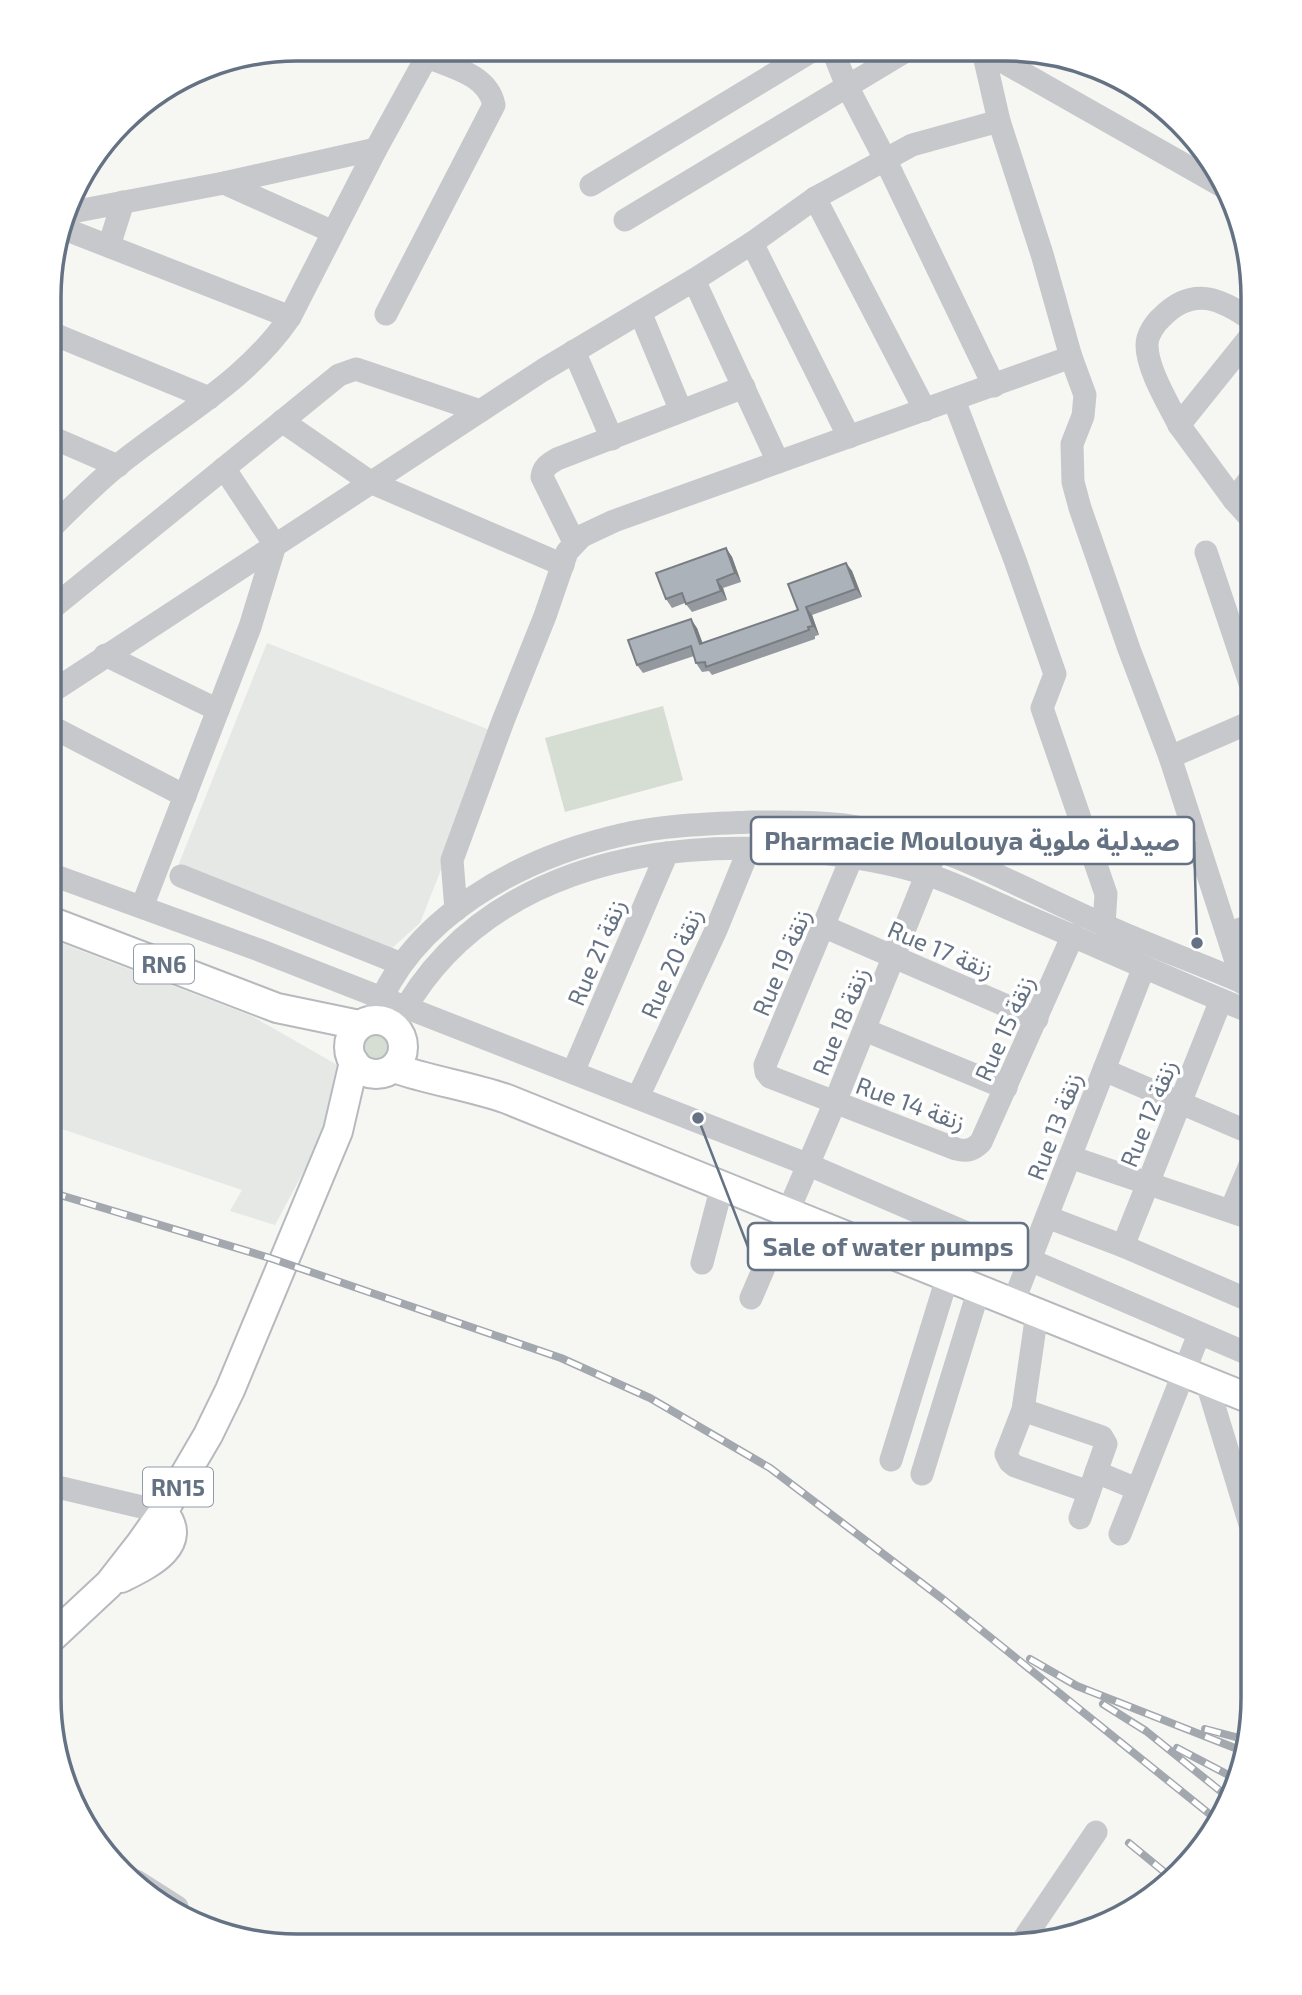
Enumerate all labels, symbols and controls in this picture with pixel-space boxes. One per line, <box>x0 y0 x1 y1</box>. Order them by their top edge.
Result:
callout: Pharmacie Moulouya صيدلية ملوية <box>751 817 1194 864</box>
text: Pharmacie Moulouya صيدلية ملوية <box>764 824 1180 856</box>
street label: Rue 21 زنقة <box>561 894 632 1010</box>
street label: Rue 20 زنقة <box>634 903 709 1023</box>
street label: Rue 19 زنقة <box>745 904 817 1020</box>
street label: Rue 17 زنقة <box>883 914 998 985</box>
road number: RN6 <box>134 945 194 984</box>
street label: Rue 18 زنقة <box>805 963 876 1080</box>
street label: Rue 15 زنقة <box>968 971 1041 1086</box>
street label: Rue 12 زنقة <box>1113 1055 1184 1171</box>
street label: Rue 13 زنقة <box>1020 1068 1089 1184</box>
street label: Rue 14 زنقة <box>852 1070 970 1137</box>
callout: Sale of water pumps <box>748 1223 1028 1270</box>
text: Sale of water pumps <box>763 1230 1013 1261</box>
road number: RN15 <box>143 1468 213 1506</box>

